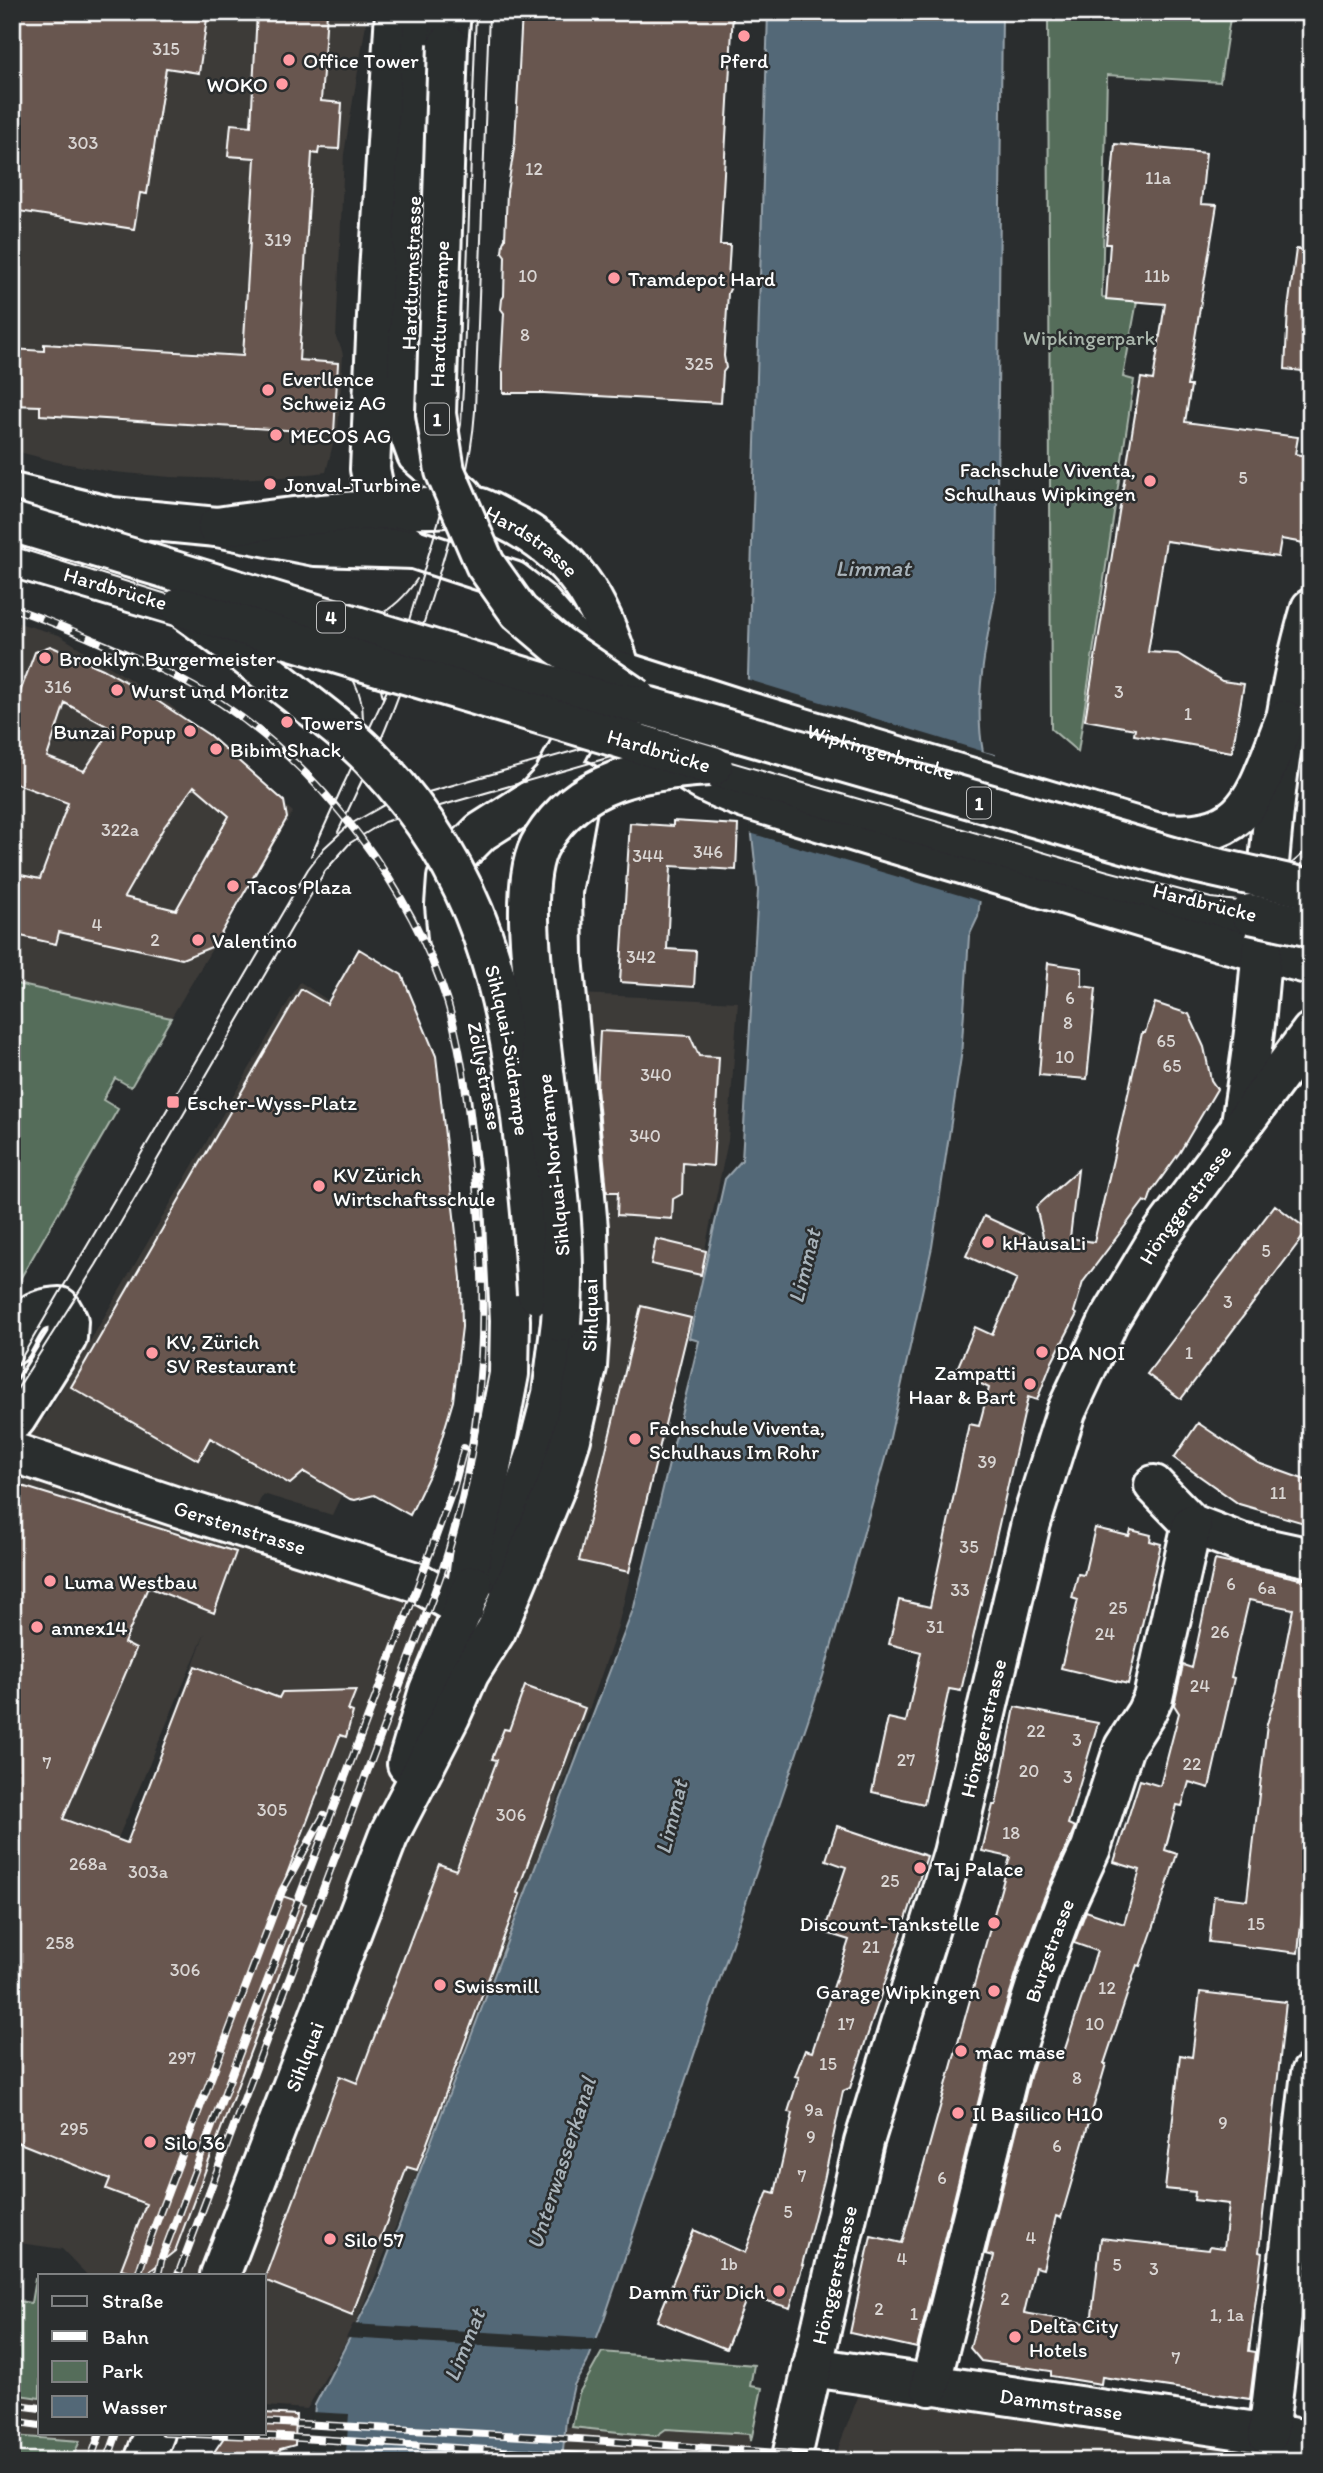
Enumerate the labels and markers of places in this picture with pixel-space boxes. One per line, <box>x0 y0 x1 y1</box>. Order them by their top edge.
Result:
marker: Pferd <box>736 28 752 44</box>
place label: Office Tower <box>303 48 419 73</box>
place label: Pferd <box>720 48 769 73</box>
marker: Office Tower <box>281 52 297 68</box>
place label: WOKO <box>207 72 268 97</box>
marker: WOKO <box>274 76 290 92</box>
place label: Tramdepot Hard <box>628 266 776 291</box>
marker: Tramdepot Hard <box>606 270 622 286</box>
place label: Everllence Schweiz AG <box>282 366 386 415</box>
marker: Everllence Schweiz AG <box>260 382 276 398</box>
place label: MECOS AG <box>290 423 391 448</box>
marker: MECOS AG <box>268 427 284 443</box>
place label: Fachschule Viventa, Schulhaus Wipkingen <box>944 457 1136 506</box>
place label: Jonval-Turbine <box>284 472 421 497</box>
marker: Fachschule Viventa, Schulhaus Wipkingen <box>1142 473 1158 489</box>
marker: Jonval-Turbine <box>262 476 278 492</box>
place label: Brooklyn Burgermeister <box>59 646 276 671</box>
marker: Brooklyn Burgermeister <box>37 650 53 666</box>
place label: Wurst und Moritz <box>131 678 289 703</box>
marker: Wurst und Moritz <box>109 682 125 698</box>
place label: Towers <box>301 710 363 735</box>
marker: Towers <box>279 714 295 730</box>
place label: Bunzai Popup <box>53 719 176 744</box>
marker: Bunzai Popup <box>182 723 198 739</box>
place label: Bibim Shack <box>230 737 342 762</box>
marker: Bibim Shack <box>208 741 224 757</box>
place label: Tacos Plaza <box>247 874 352 899</box>
marker: Tacos Plaza <box>225 878 241 894</box>
place label: Valentino <box>212 928 297 953</box>
marker: Valentino <box>190 932 206 948</box>
place label: Escher-Wyss-Platz <box>187 1090 357 1115</box>
marker: Escher-Wyss-Platz <box>165 1094 181 1110</box>
place label: KV Zürich Wirtschaftsschule <box>333 1162 495 1211</box>
marker: KV Zürich Wirtschaftsschule <box>311 1178 327 1194</box>
place label: kHausaLi <box>1002 1230 1086 1255</box>
marker: kHausaLi <box>980 1234 996 1250</box>
place label: KV, Zürich SV Restaurant <box>166 1329 296 1378</box>
place label: DA NOI <box>1056 1340 1125 1365</box>
marker: DA NOI <box>1034 1344 1050 1360</box>
marker: KV, Zürich SV Restaurant <box>144 1345 160 1361</box>
place label: Zampatti Haar & Bart <box>909 1360 1016 1409</box>
marker: Zampatti Haar & Bart <box>1022 1376 1038 1392</box>
place label: Fachschule Viventa, Schulhaus Im Rohr <box>649 1415 825 1464</box>
marker: Fachschule Viventa, Schulhaus Im Rohr <box>627 1431 643 1447</box>
place label: Luma Westbau <box>64 1569 197 1594</box>
marker: Luma Westbau <box>42 1573 58 1589</box>
place label: annex14 <box>51 1615 128 1640</box>
marker: annex14 <box>29 1619 45 1635</box>
place label: Taj Palace <box>934 1856 1024 1881</box>
marker: Taj Palace <box>912 1860 928 1876</box>
place label: Discount-Tankstelle <box>799 1911 980 1936</box>
marker: Discount-Tankstelle <box>986 1915 1002 1931</box>
place label: Swissmill <box>454 1973 539 1998</box>
marker: Swissmill <box>432 1977 448 1993</box>
place label: Garage Wipkingen <box>816 1979 980 2004</box>
marker: Garage Wipkingen <box>986 1983 1002 1999</box>
place label: mac mase <box>975 2039 1065 2064</box>
marker: mac mase <box>953 2043 969 2059</box>
place label: Il Basilico H10 <box>972 2101 1104 2126</box>
marker: Il Basilico H10 <box>950 2105 966 2121</box>
place label: Silo 36 <box>164 2130 225 2155</box>
marker: Silo 36 <box>142 2134 158 2150</box>
place label: Silo 57 <box>344 2227 404 2252</box>
marker: Silo 57 <box>322 2231 338 2247</box>
place label: Damm für Dich <box>628 2279 765 2304</box>
marker: Damm für Dich <box>771 2283 787 2299</box>
place label: Delta City Hotels <box>1029 2313 1119 2362</box>
marker: Delta City Hotels <box>1007 2329 1023 2345</box>

